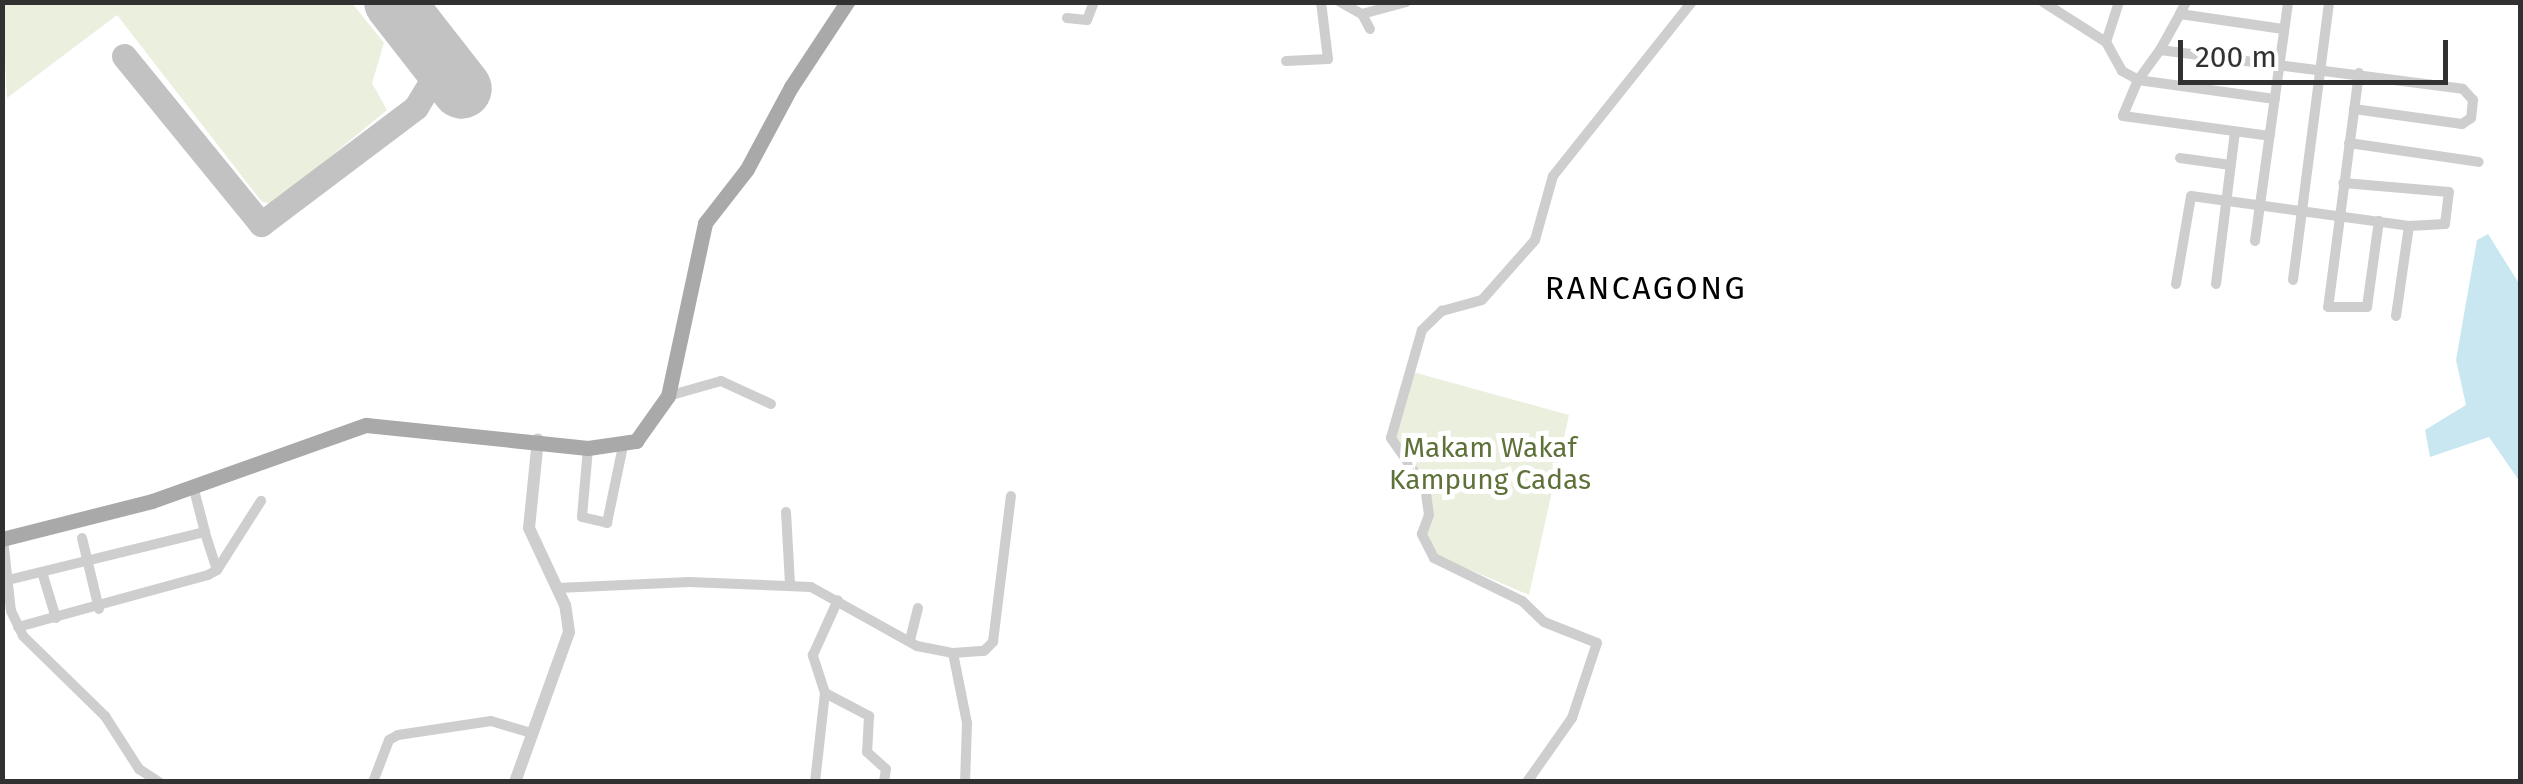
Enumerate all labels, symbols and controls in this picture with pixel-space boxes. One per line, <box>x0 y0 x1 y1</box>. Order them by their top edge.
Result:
scale bar <box>2183 20 2453 82</box>
text: 200 m <box>2195 39 2277 75</box>
district label: RANCAGONG <box>1545 269 1747 307</box>
park label: Makam Wakaf Kampung Cadas <box>1389 431 1591 497</box>

